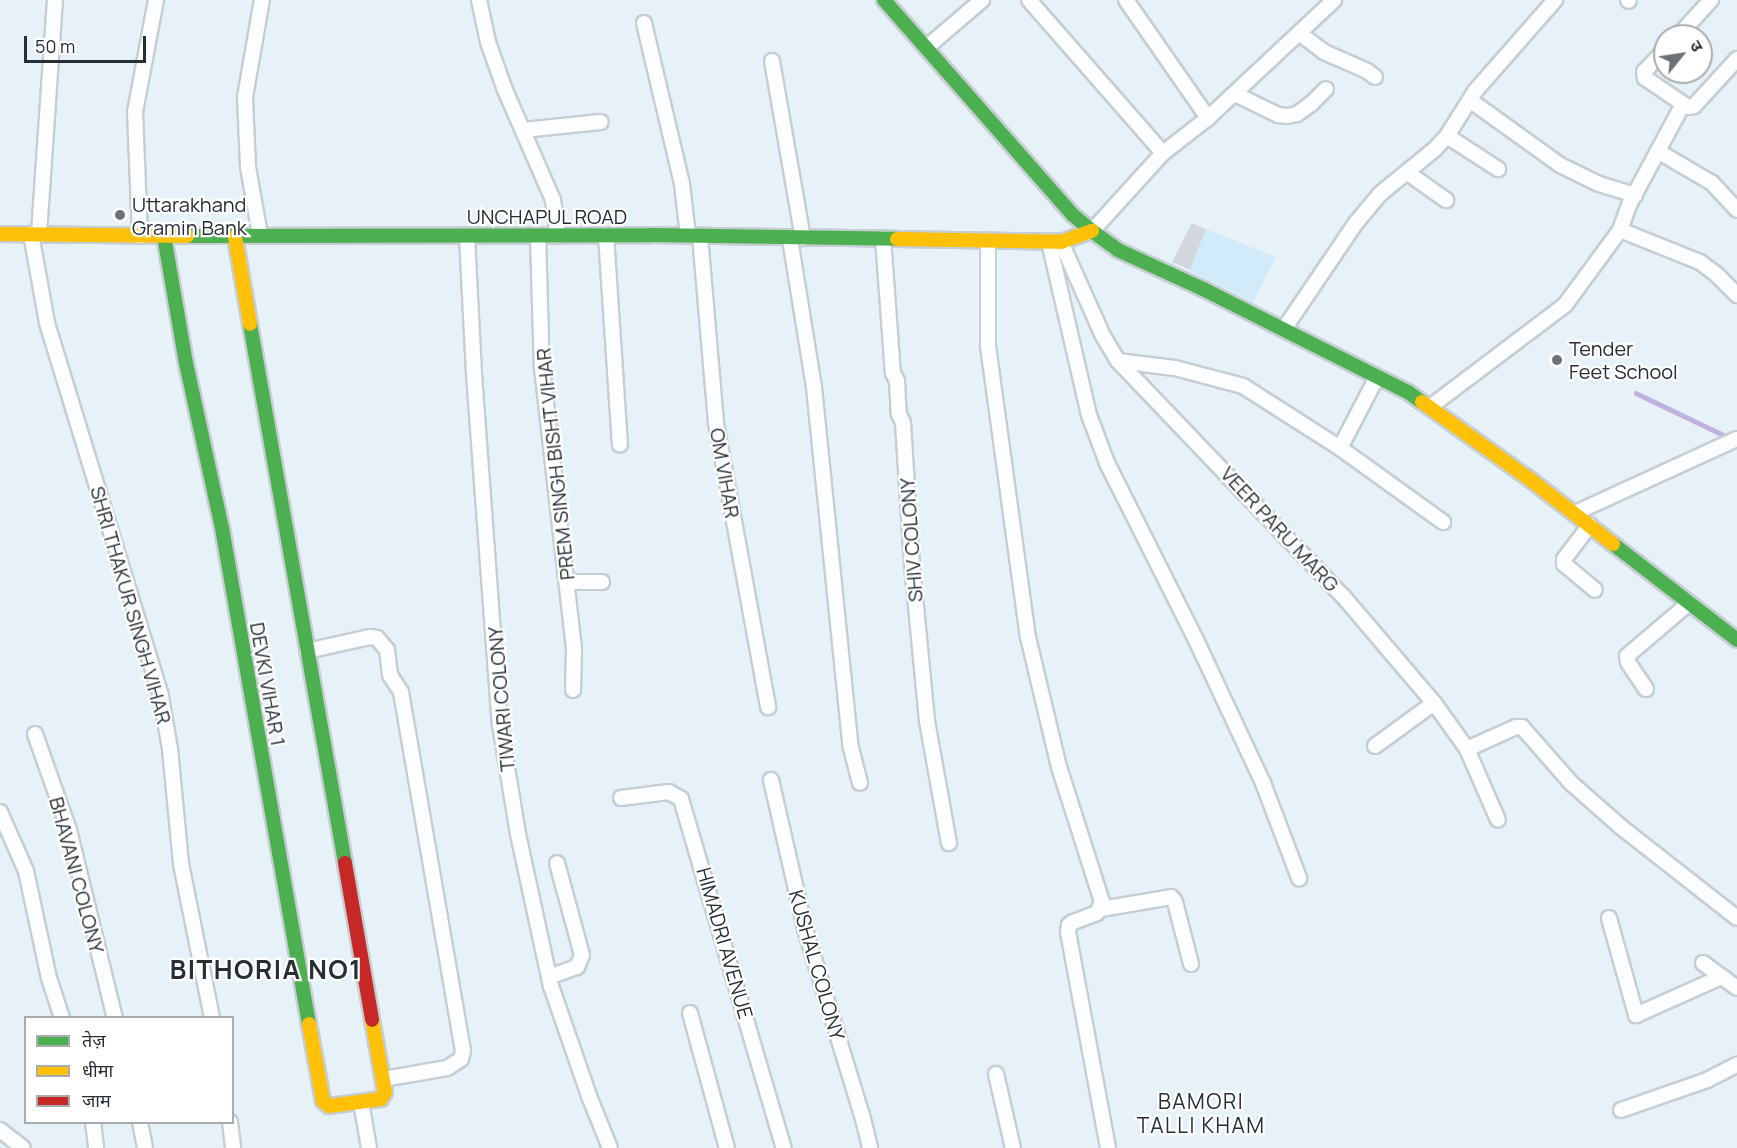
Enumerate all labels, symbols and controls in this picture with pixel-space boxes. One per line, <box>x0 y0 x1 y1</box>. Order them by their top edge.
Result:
scale bar <box>27 24 148 62</box>
north arrow <box>1653 24 1713 84</box>
text: 50 m <box>35 34 75 58</box>
text: उ <box>1685 36 1709 56</box>
place label: Uttarakhand Gramin Bank <box>132 192 247 239</box>
street label: UNCHAPUL ROAD <box>466 204 628 228</box>
marker: Uttarakhand Gramin Bank <box>113 208 127 222</box>
place label: Tender Feet School <box>1569 336 1678 383</box>
street label: PREM SINGH BISHT VIHAR <box>531 346 579 582</box>
marker: Tender Feet School <box>1550 353 1564 367</box>
street label: OM VIHAR <box>705 426 745 520</box>
street label: VEER PARU MARG <box>1216 462 1344 596</box>
street label: SHIV COLONY <box>895 477 927 603</box>
street label: SHRI THAKUR SINGH VIHAR <box>86 483 176 727</box>
street label: DEVKI VIHAR 1 <box>245 620 291 748</box>
street label: TIWARI COLONY <box>483 625 519 773</box>
street label: BHAVANI COLONY <box>45 794 109 956</box>
street label: HIMADRI AVENUE <box>692 865 758 1021</box>
street label: KUSHAL COLONY <box>784 887 850 1043</box>
district label: BITHORIA NO1 <box>170 954 362 986</box>
legend <box>24 1016 234 1124</box>
text: तेज़ <box>82 1028 106 1052</box>
text: धीमा <box>82 1058 113 1082</box>
text: जाम <box>82 1088 111 1112</box>
district label: BAMORI TALLI KHAM <box>1137 1088 1265 1138</box>

